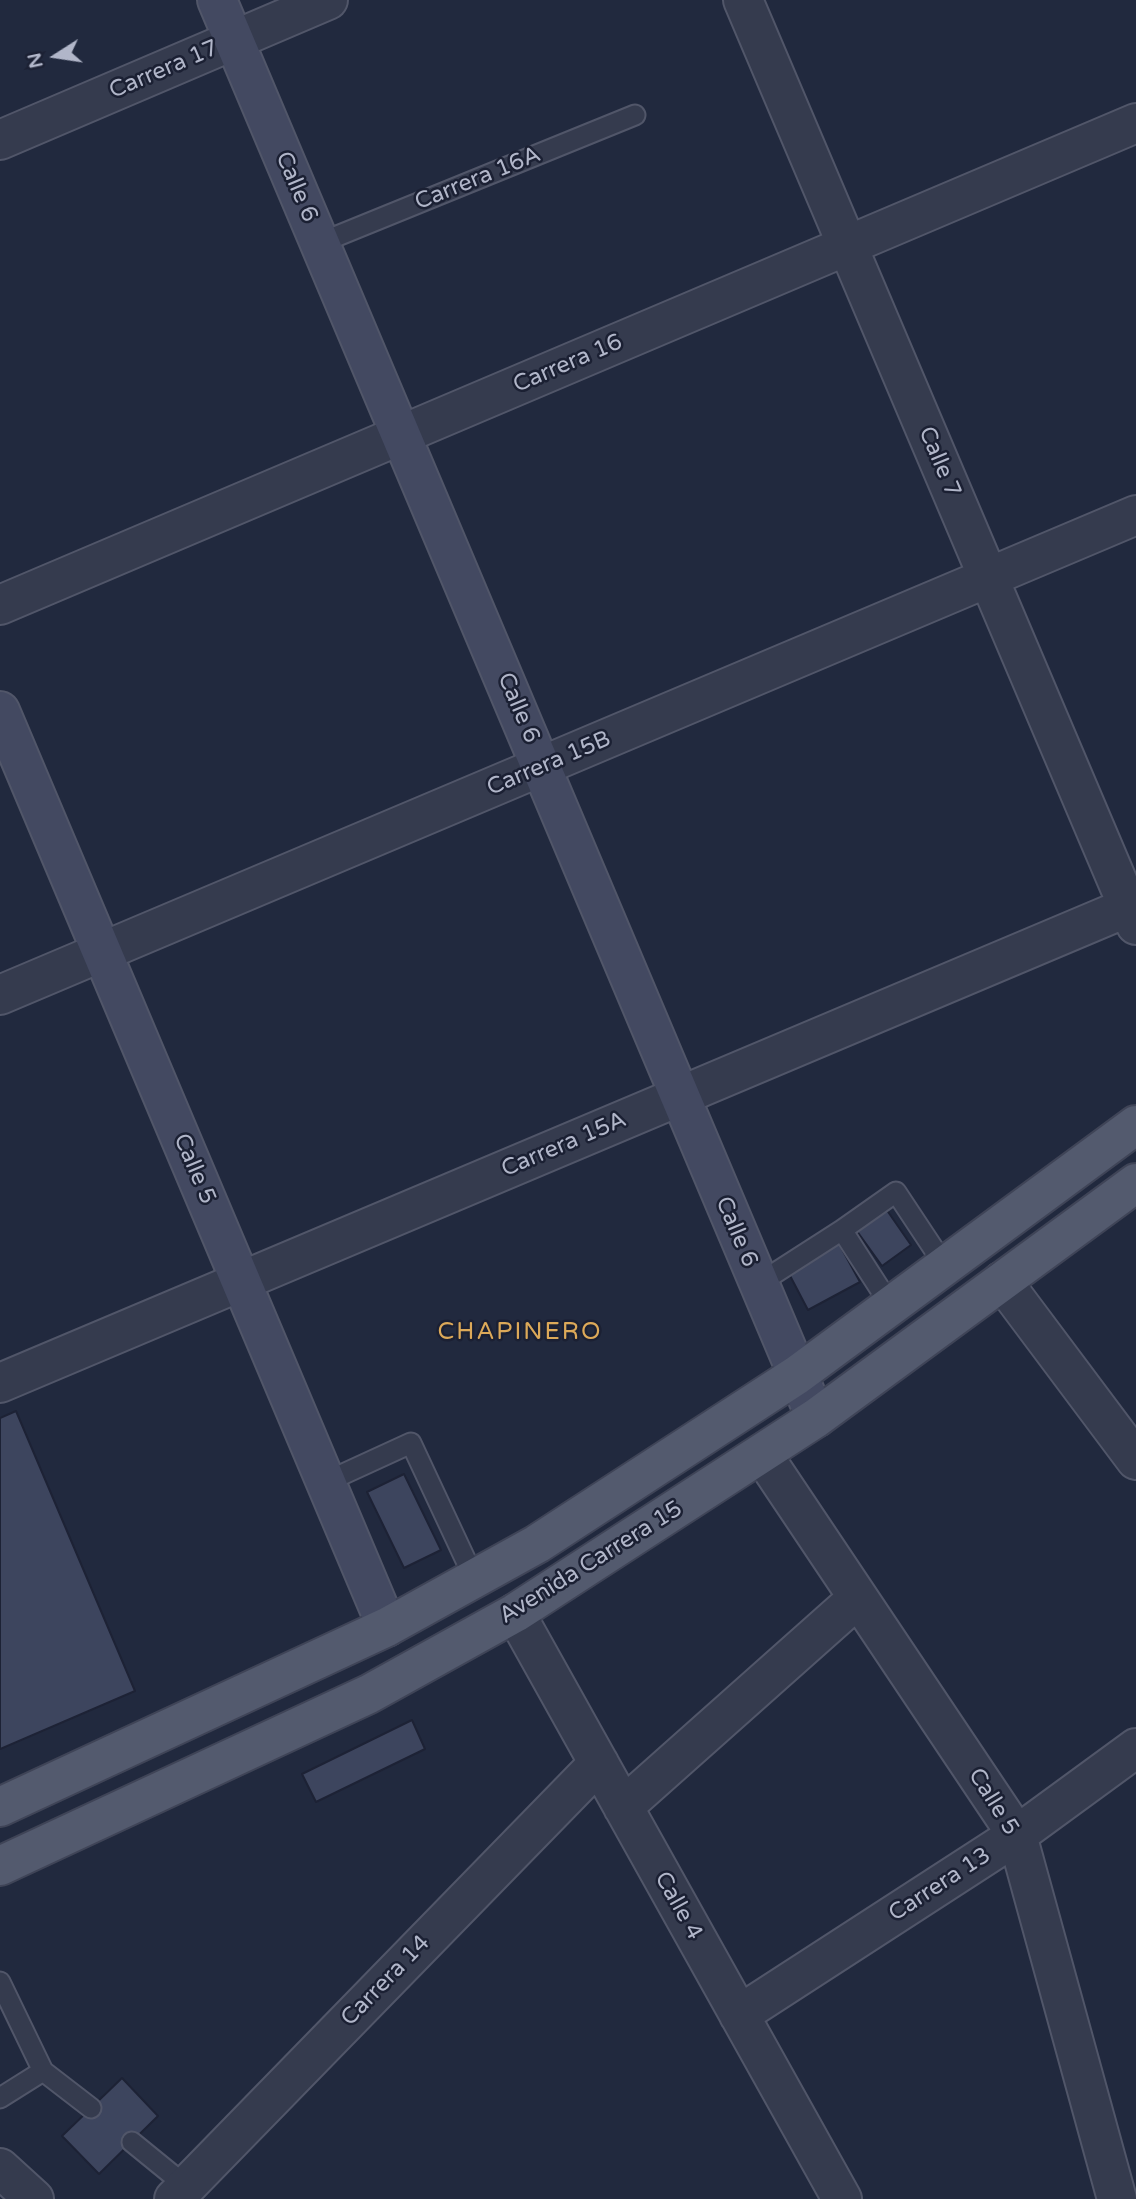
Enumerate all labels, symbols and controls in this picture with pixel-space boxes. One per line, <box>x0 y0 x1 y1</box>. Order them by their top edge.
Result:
north arrow <box>21 21 91 91</box>
street label: Carrera 17 <box>105 35 223 105</box>
text: N <box>23 51 48 70</box>
street label: Carrera 16A <box>411 141 545 217</box>
street label: Calle 6 <box>269 148 323 226</box>
street label: Carrera 16 <box>509 329 627 399</box>
street label: Calle 7 <box>912 423 966 501</box>
street label: Calle 6 <box>491 669 545 747</box>
street label: Carrera 15B <box>483 726 615 802</box>
street label: Carrera 15A <box>497 1106 631 1184</box>
street label: Calle 5 <box>167 1130 221 1208</box>
street label: Calle 6 <box>709 1193 763 1271</box>
district label: CHAPINERO <box>439 1319 601 1347</box>
street label: Avenida Carrera 15 <box>495 1496 687 1630</box>
street label: Calle 5 <box>962 1763 1024 1841</box>
street label: Carrera 13 <box>884 1842 996 1928</box>
street label: Calle 4 <box>648 1867 708 1945</box>
street label: Carrera 14 <box>336 1930 436 2032</box>

